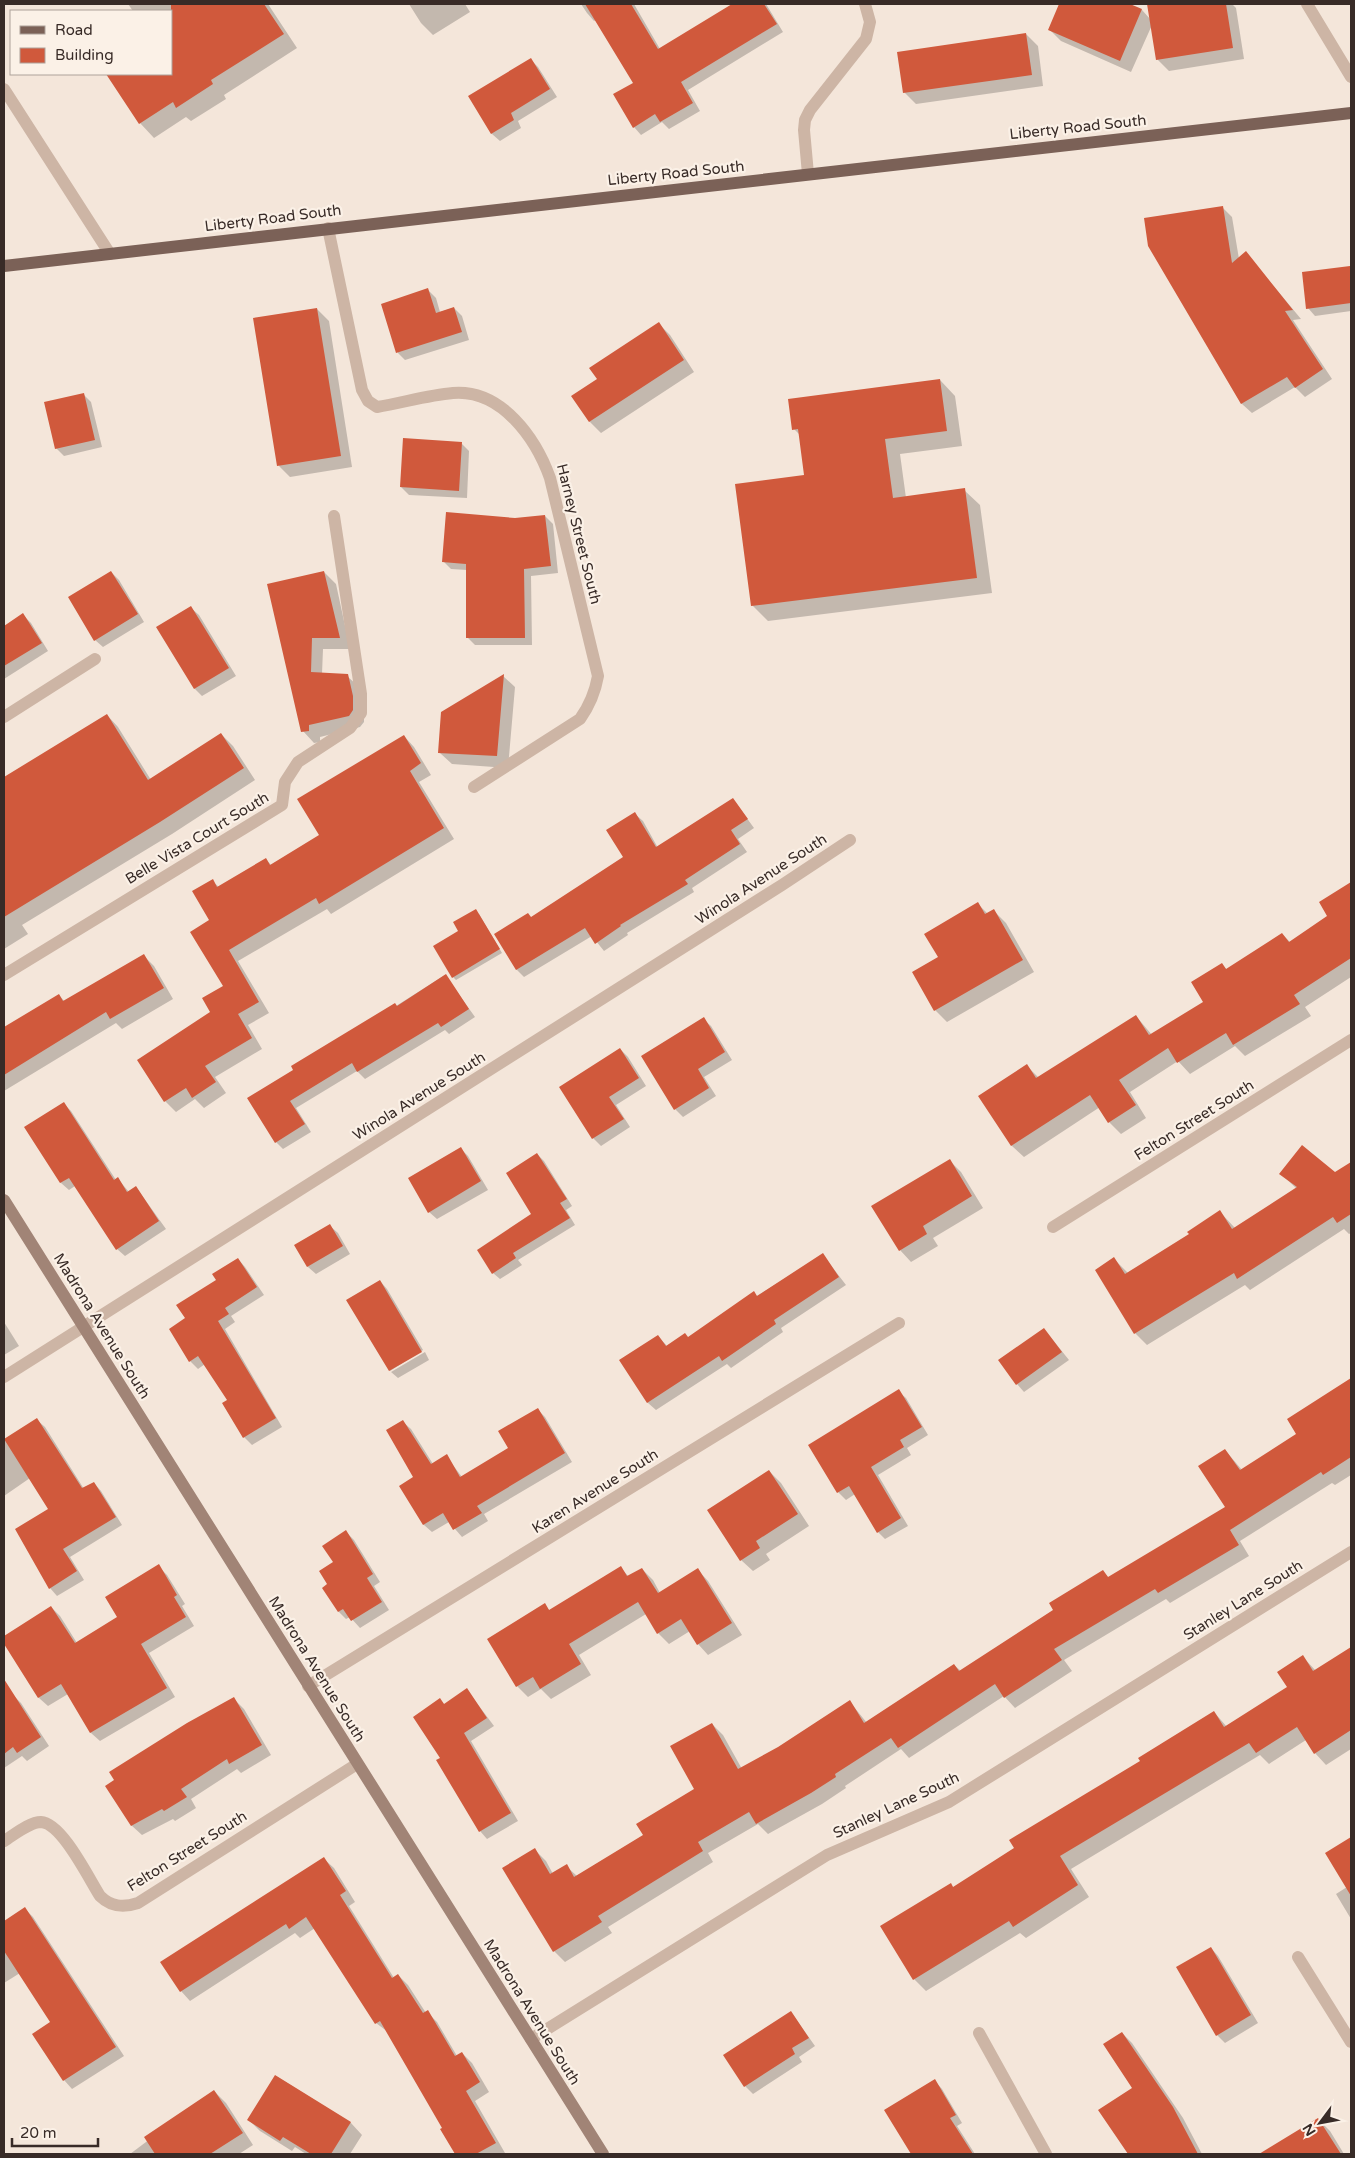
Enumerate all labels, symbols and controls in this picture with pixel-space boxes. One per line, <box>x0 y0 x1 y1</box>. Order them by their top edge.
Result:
legend <box>10 10 172 75</box>
text: Road <box>55 21 93 39</box>
text: Building <box>55 46 114 64</box>
street label: Liberty Road South <box>1009 111 1147 143</box>
street label: Liberty Road South <box>607 157 745 189</box>
street label: Liberty Road South <box>204 201 342 235</box>
street label: Harney Street South <box>553 462 605 606</box>
street label: Belle Vista Court South <box>122 788 272 888</box>
street label: Winola Avenue South <box>692 830 830 928</box>
street label: Winola Avenue South <box>349 1048 489 1144</box>
street label: Felton Street South <box>1131 1076 1257 1164</box>
street label: Madrona Avenue South <box>50 1250 154 1402</box>
street label: Karen Avenue South <box>529 1445 661 1537</box>
street label: Stanley Lane South <box>1180 1556 1306 1644</box>
street label: Madrona Avenue South <box>265 1593 369 1745</box>
street label: Stanley Lane South <box>830 1768 962 1842</box>
street label: Felton Street South <box>124 1807 250 1895</box>
street label: Madrona Avenue South <box>480 1936 584 2088</box>
north arrow <box>1295 2098 1345 2148</box>
scale bar <box>12 2116 99 2148</box>
text: N <box>1299 2120 1320 2139</box>
text: 20 m <box>20 2124 57 2142</box>

